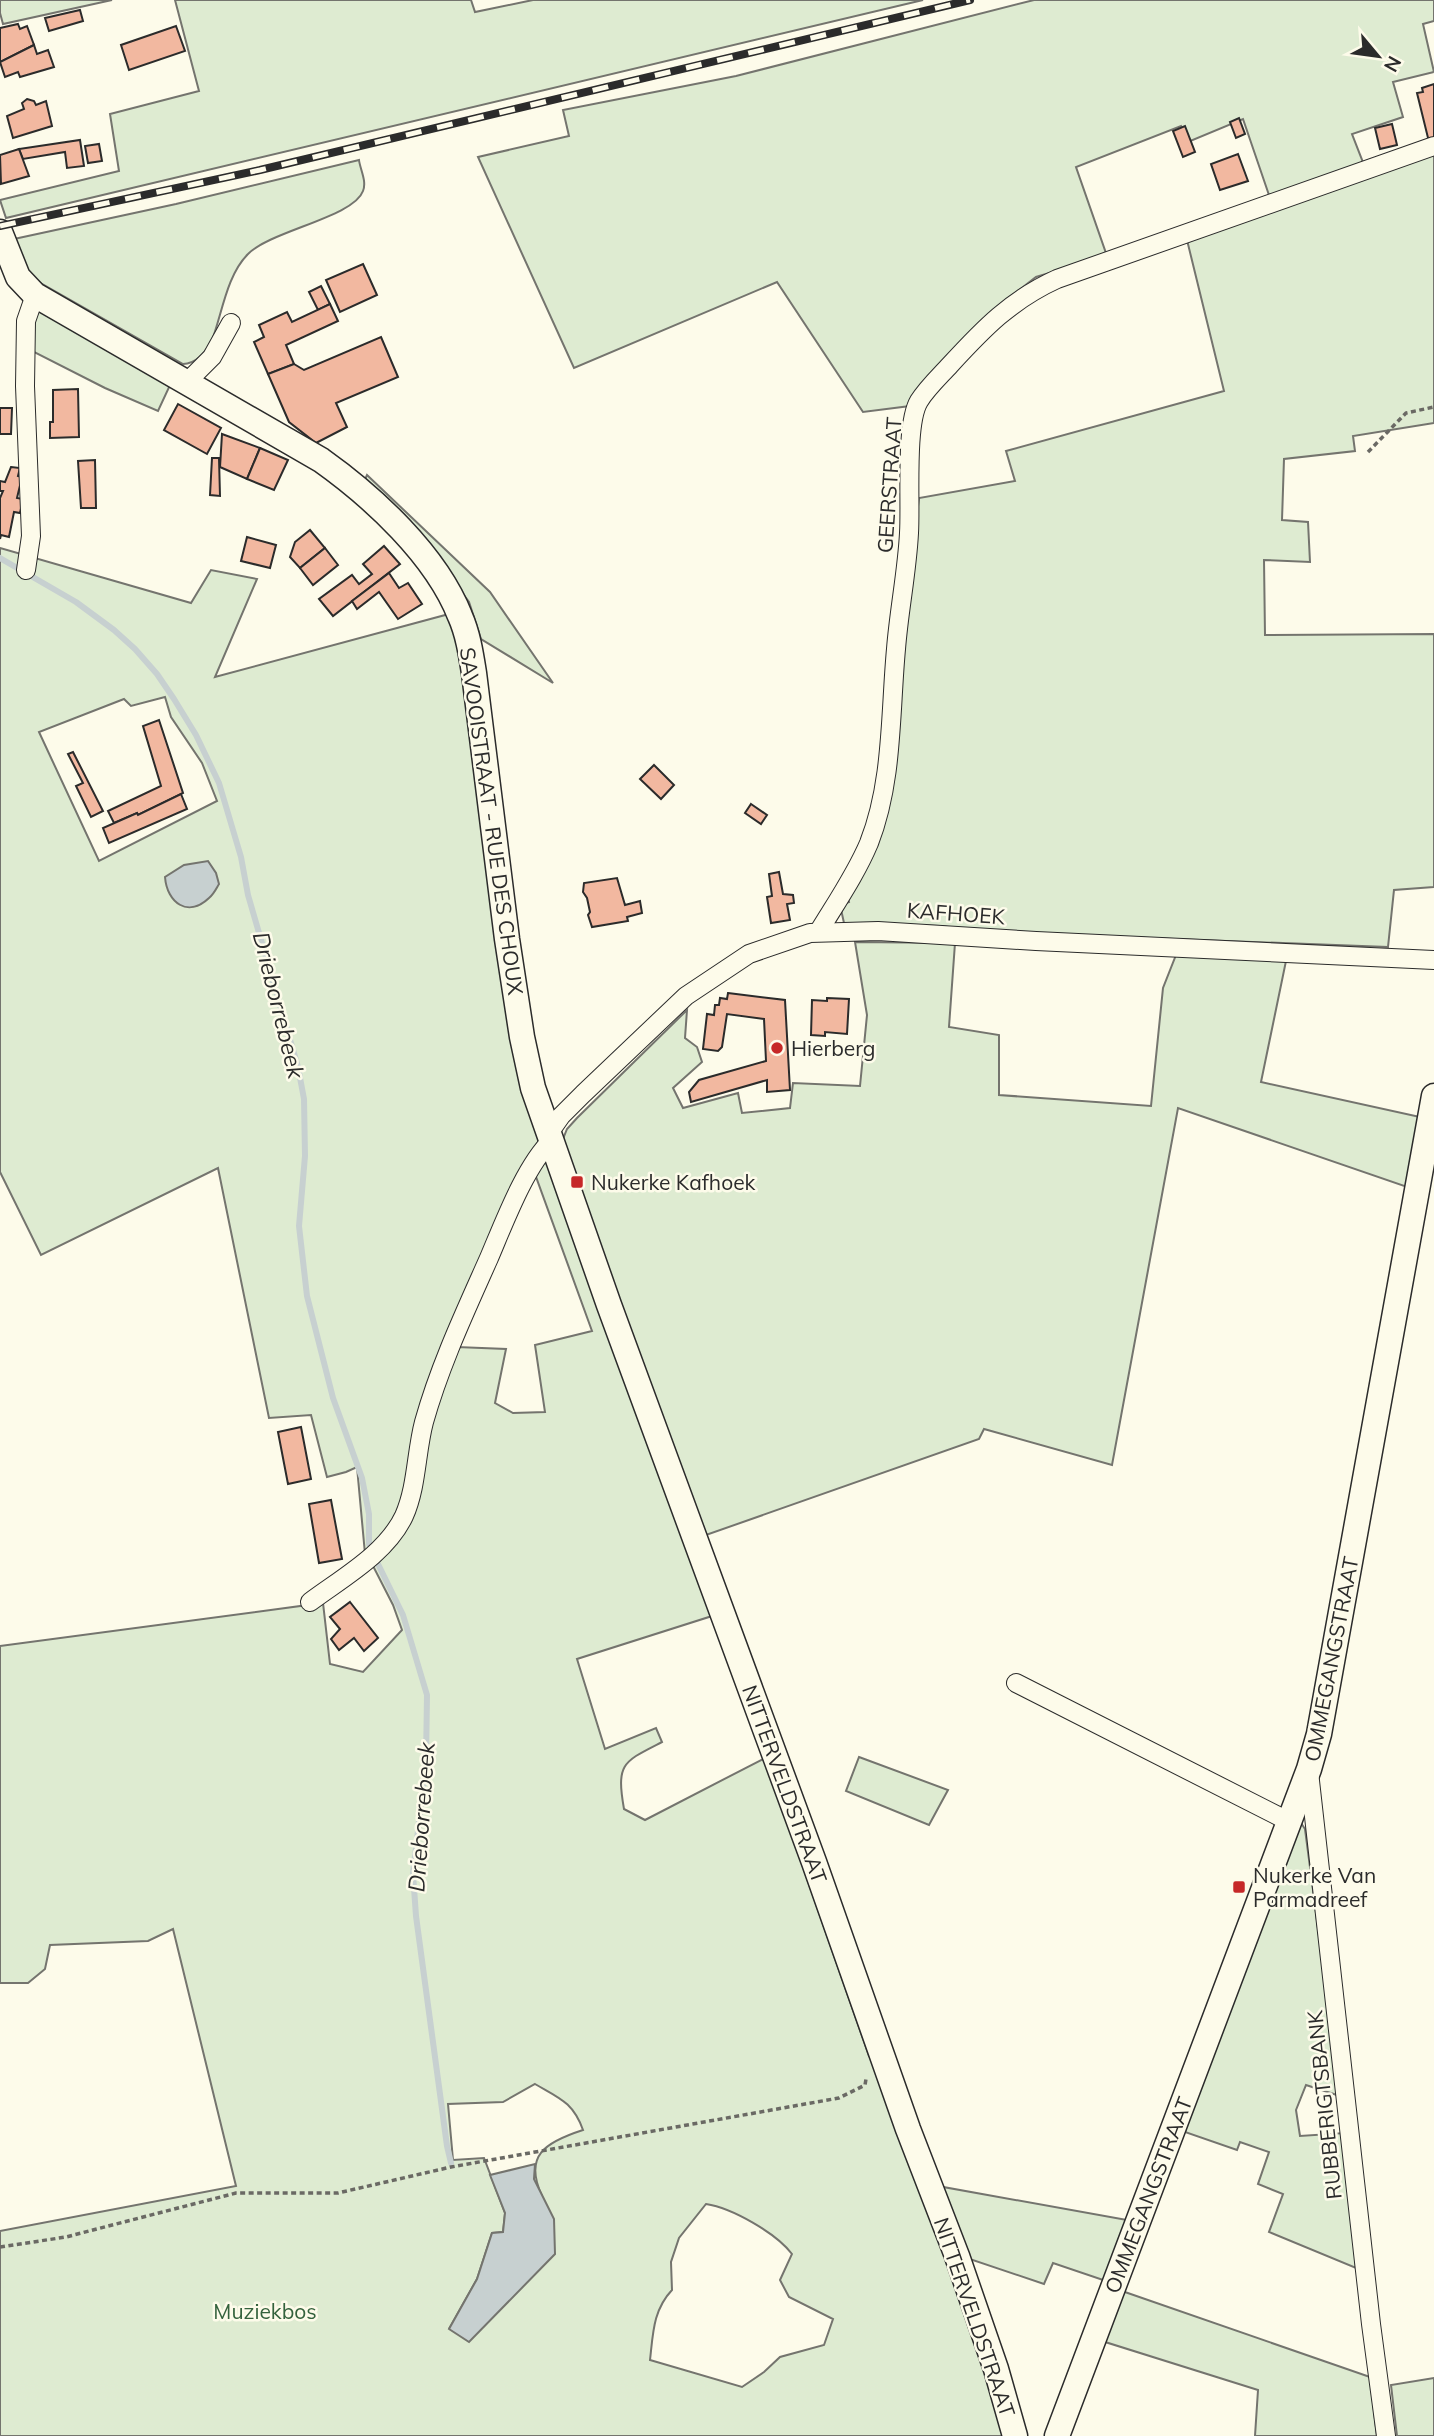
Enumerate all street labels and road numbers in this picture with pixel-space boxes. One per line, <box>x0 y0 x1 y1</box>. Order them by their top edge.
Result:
street label: GEERSTRAAT <box>871 416 907 554</box>
street label: SAVOOISTRAAT - RUE DES CHOUX <box>455 646 529 997</box>
street label: KAFHOEK <box>906 897 1006 929</box>
street label: OMMEGANGSTRAAT <box>1298 1554 1364 1764</box>
street label: NITTERVELDSTRAAT <box>737 1681 833 1887</box>
street label: RUBBERIGTSBANK <box>1301 2009 1347 2201</box>
street label: OMMEGANGSTRAAT <box>1099 2093 1198 2297</box>
street label: NITTERVELDSTRAAT <box>929 2214 1021 2420</box>

